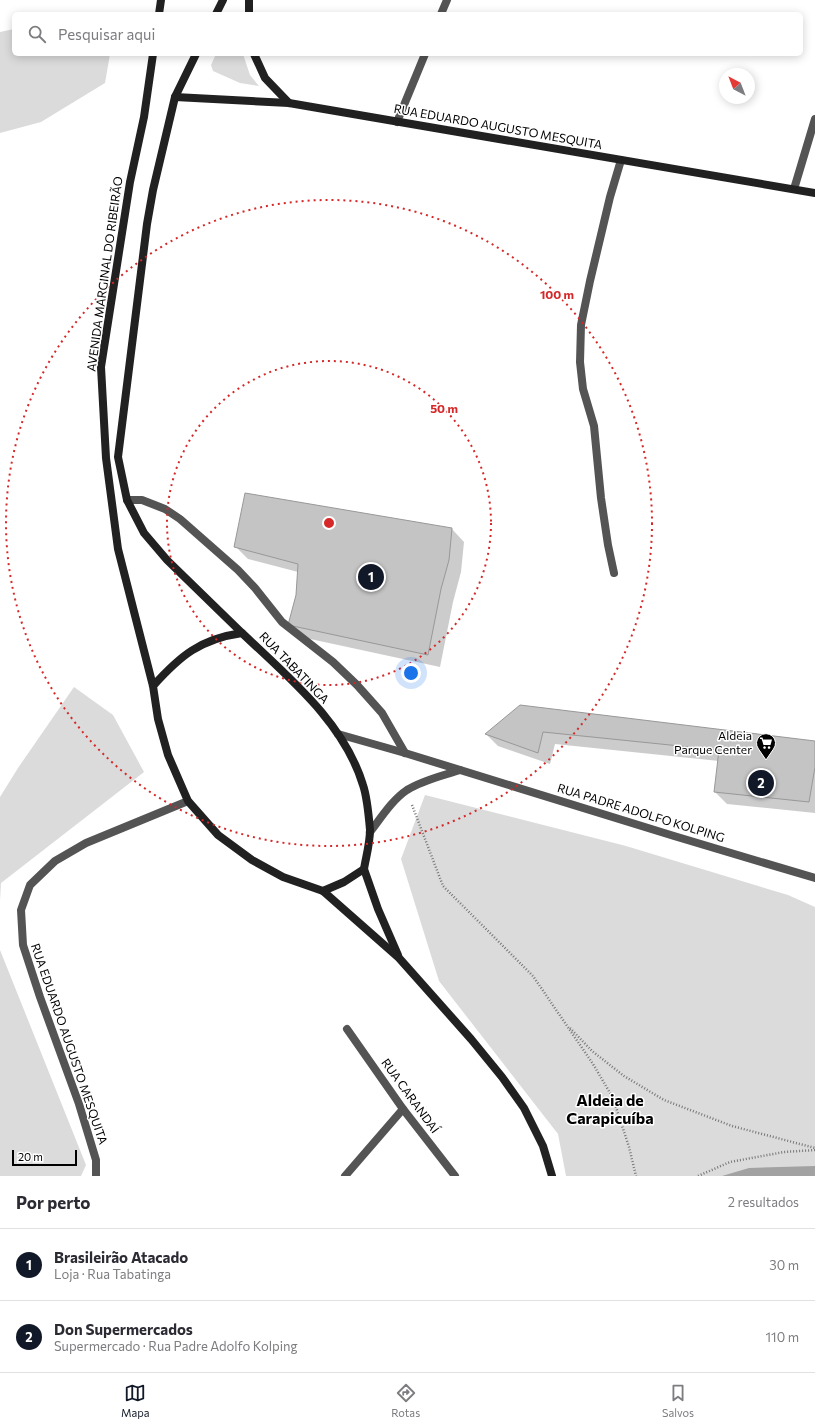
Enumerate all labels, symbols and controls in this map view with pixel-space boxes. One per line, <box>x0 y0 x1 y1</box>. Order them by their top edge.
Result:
search box <box>12 12 803 56</box>
icon: search <box>26 23 48 45</box>
text: Pesquisar aqui <box>58 25 155 43</box>
north arrow <box>719 68 755 104</box>
street label: RUA EDUARDO AUGUSTO MESQUITA <box>393 101 604 151</box>
street label: AVENIDA MARGINAL DO RIBEIRÃO <box>83 175 125 372</box>
text: 100 m <box>540 287 574 301</box>
text: 50 m <box>430 401 458 415</box>
centre of rings <box>322 516 336 530</box>
pin: 1 <box>358 562 384 592</box>
street label: RUA TABATINGA <box>257 629 332 706</box>
your location <box>401 663 421 683</box>
place label: Aldeia Parque Center <box>674 728 752 756</box>
supermarket icon: Aldeia Parque Center <box>755 732 777 760</box>
pin: 2 <box>748 768 774 798</box>
street label: RUA PADRE ADOLFO KOLPING <box>556 780 727 844</box>
street label: RUA EDUARDO AUGUSTO MESQUITA <box>29 941 111 1146</box>
street label: RUA CARANDAÍ <box>379 1055 443 1136</box>
district label: Aldeia de Carapicuíba <box>566 1090 654 1127</box>
scale bar <box>12 1148 77 1167</box>
text: 20 m <box>18 1150 43 1163</box>
text: Por perto <box>16 1192 91 1213</box>
text: 2 resultados <box>728 1194 799 1210</box>
text: Brasileirão Atacado <box>54 1248 188 1266</box>
text: 1 <box>26 1257 32 1273</box>
text: 30 m <box>769 1257 799 1273</box>
text: Loja · Rua Tabatinga <box>54 1266 171 1282</box>
text: Don Supermercados <box>54 1320 193 1338</box>
text: 2 <box>25 1329 33 1345</box>
text: 110 m <box>766 1329 799 1345</box>
text: Supermercado · Rua Padre Adolfo Kolping <box>54 1338 298 1354</box>
tab: Mapa <box>121 1382 149 1419</box>
tab: Rotas <box>391 1382 420 1419</box>
tab: Salvos <box>662 1382 694 1419</box>

